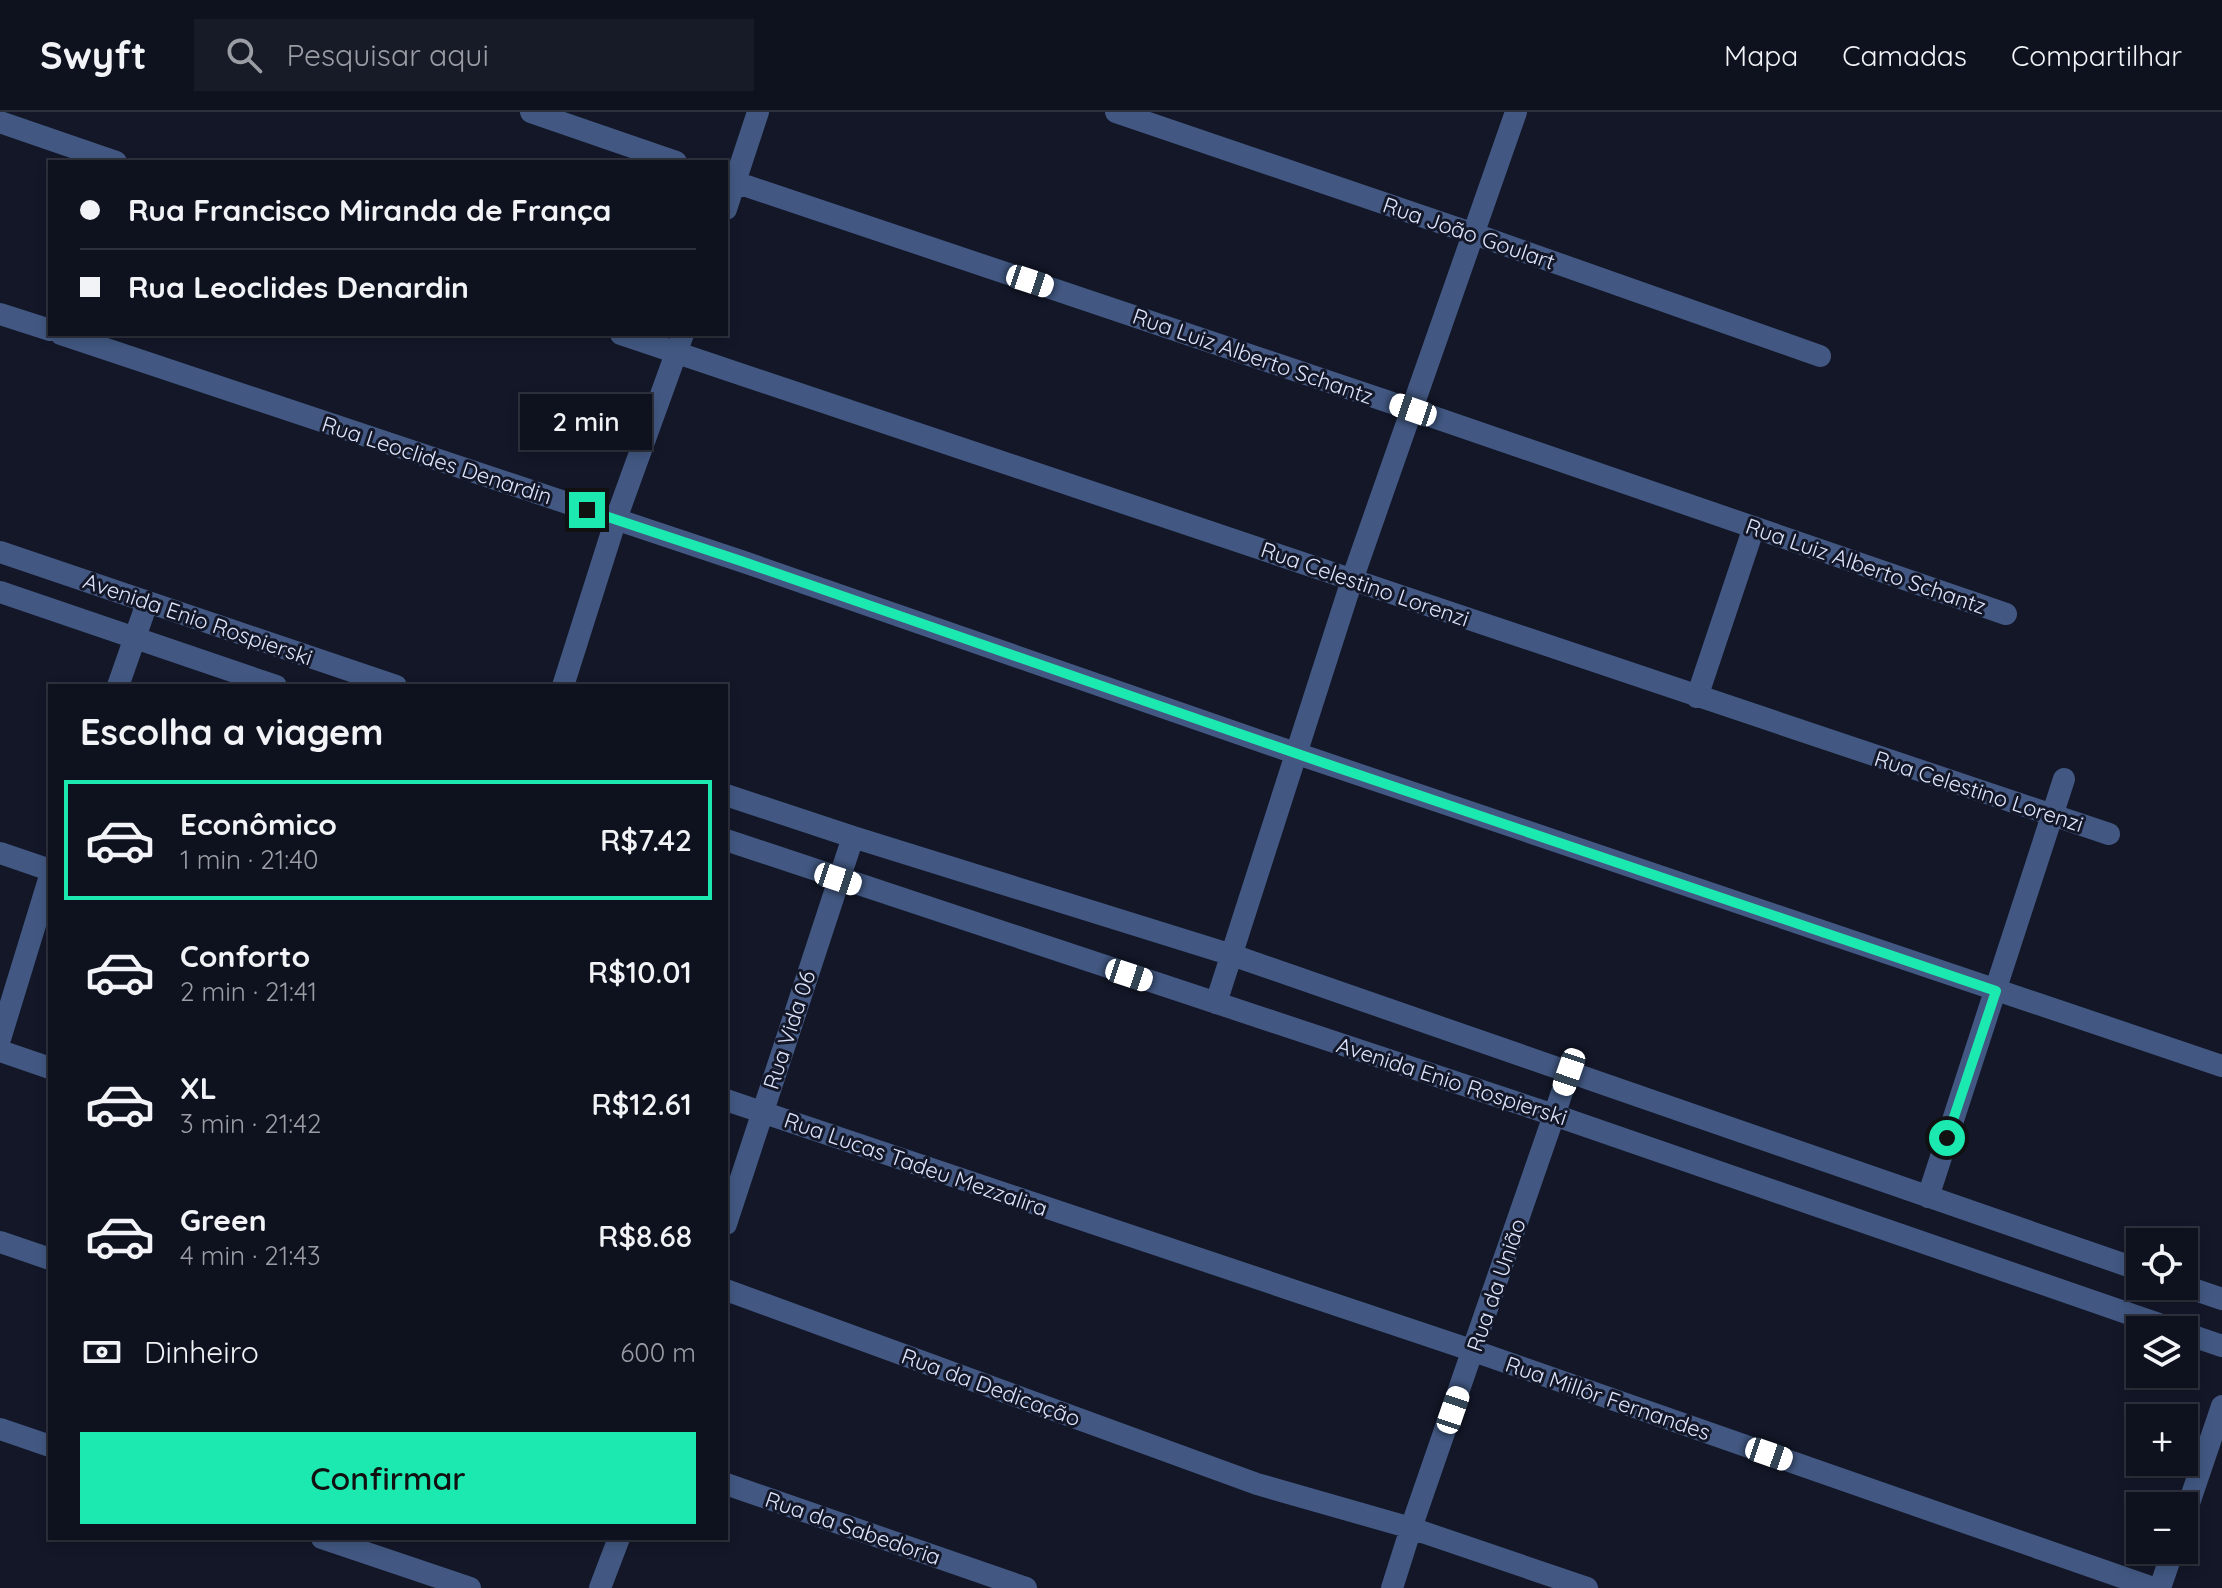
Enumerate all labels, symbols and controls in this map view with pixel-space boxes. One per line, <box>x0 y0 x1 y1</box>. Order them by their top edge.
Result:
search box <box>194 19 754 91</box>
text: Swyft <box>40 31 146 79</box>
icon: search <box>222 33 266 77</box>
text: Pesquisar aqui <box>286 36 489 74</box>
text: Mapa <box>1724 38 1798 73</box>
text: Camadas <box>1842 38 1967 73</box>
text: Compartilhar <box>2011 38 2182 73</box>
street label: Rua João Goulart <box>1379 190 1559 276</box>
text: Rua Francisco Miranda de França <box>128 191 611 229</box>
car <box>1003 262 1057 300</box>
text: Rua Leoclides Denardin <box>128 268 469 306</box>
street label: Rua Luiz Alberto Schantz <box>1129 302 1377 410</box>
car <box>1386 391 1440 429</box>
callout: 2 min <box>521 394 653 450</box>
text: 2 min <box>552 405 620 438</box>
street label: Rua Leoclides Denardin <box>318 410 556 510</box>
route end <box>569 492 605 528</box>
street label: Rua Luiz Alberto Schantz <box>1742 512 1990 620</box>
street label: Rua Celestino Lorenzi <box>1257 535 1473 633</box>
street label: Avenida Enio Rospierski <box>80 567 316 671</box>
text: Escolha a viagem <box>80 709 383 754</box>
street label: Rua Celestino Lorenzi <box>1871 744 2087 838</box>
icon: car <box>84 804 156 876</box>
text: Econômico <box>180 805 337 843</box>
text: R$7.42 <box>600 821 692 859</box>
text: 1 min · 21:40 <box>180 843 318 876</box>
car <box>811 860 865 898</box>
icon: car <box>84 936 156 1008</box>
text: Conforto <box>180 937 310 975</box>
text: R$10.01 <box>588 953 692 991</box>
car <box>1102 956 1156 994</box>
street label: Rua Vida 06 <box>757 967 821 1093</box>
text: 2 min · 21:41 <box>180 975 317 1008</box>
street label: Avenida Enio Rospierski <box>1333 1030 1571 1132</box>
car <box>1550 1045 1588 1099</box>
icon: car <box>84 1068 156 1140</box>
text: XL <box>180 1069 217 1107</box>
text: R$12.61 <box>591 1085 692 1123</box>
street label: Rua Lucas Tadeu Mezzalira <box>781 1106 1051 1222</box>
text: 3 min · 21:42 <box>180 1107 321 1140</box>
route start <box>1929 1120 1965 1156</box>
icon: car <box>84 1200 156 1272</box>
text: Green <box>180 1201 267 1239</box>
street label: Rua da União <box>1460 1215 1532 1355</box>
text: R$8.68 <box>598 1217 692 1255</box>
map controls <box>2126 1228 2198 1564</box>
button: locate <box>2126 1228 2198 1300</box>
text: 4 min · 21:43 <box>180 1239 321 1272</box>
button: layers <box>2126 1316 2198 1388</box>
icon: cash <box>80 1330 124 1374</box>
text: Dinheiro <box>144 1333 259 1371</box>
text: 600 m <box>620 1336 696 1369</box>
street label: Rua da Dedicação <box>898 1342 1084 1432</box>
street label: Rua Millôr Fernandes <box>1502 1350 1714 1446</box>
car <box>1434 1383 1472 1437</box>
button: + <box>2126 1404 2198 1476</box>
button: Confirmar <box>80 1432 696 1524</box>
car <box>1742 1435 1796 1473</box>
street label: Rua da Sabedoria <box>762 1485 944 1571</box>
button: − <box>2126 1492 2198 1564</box>

